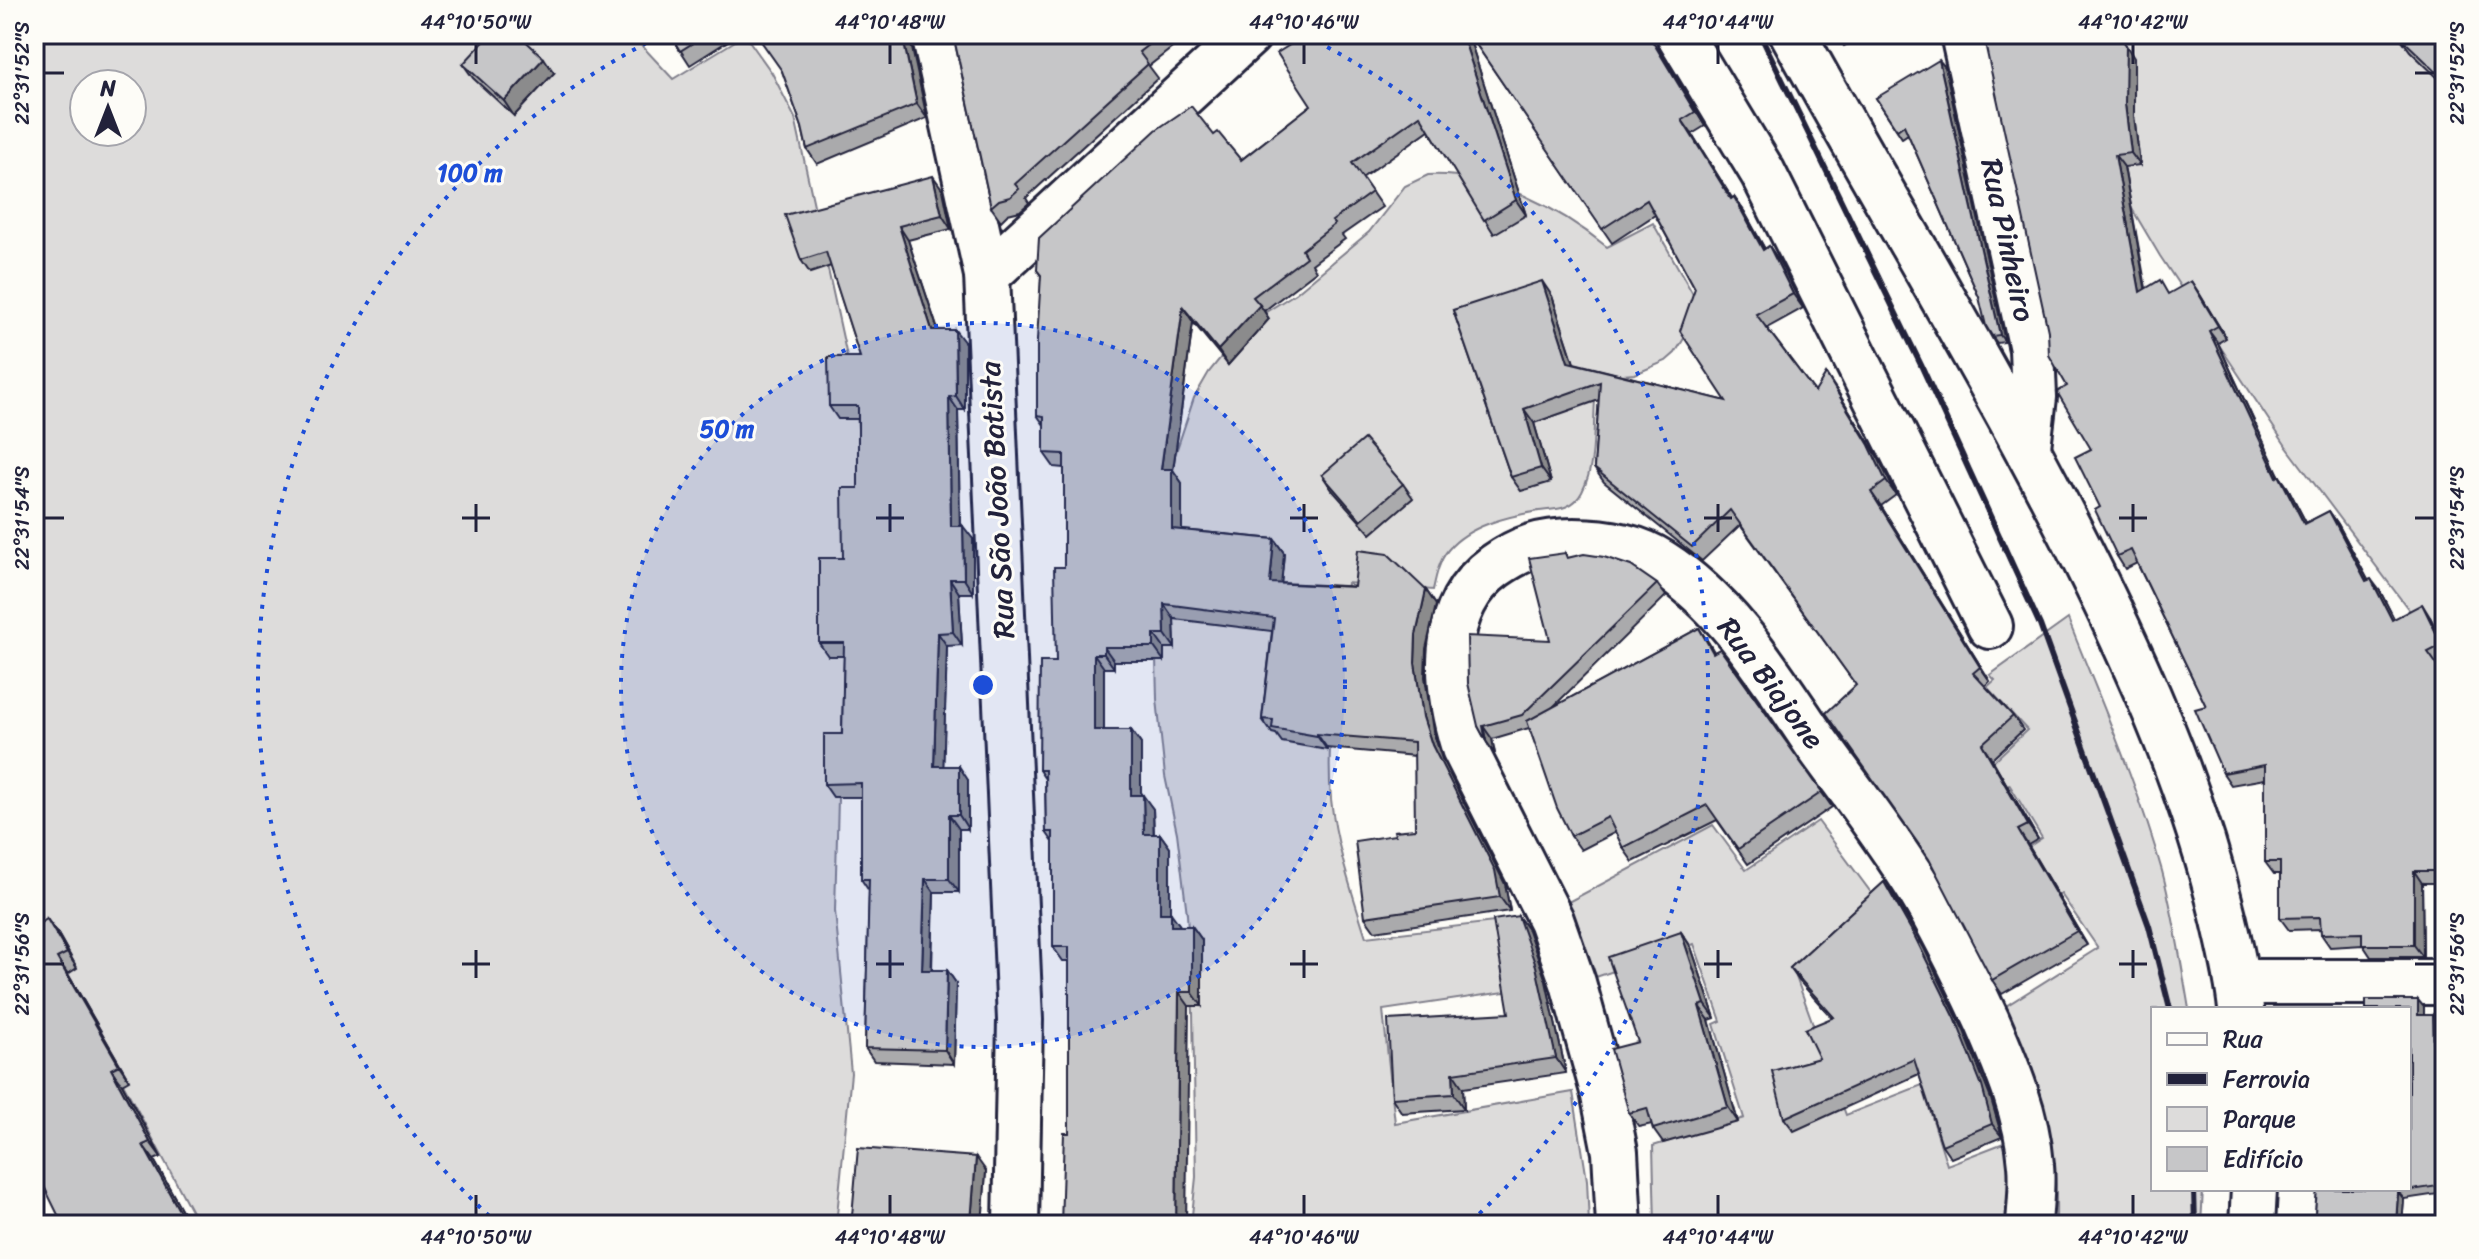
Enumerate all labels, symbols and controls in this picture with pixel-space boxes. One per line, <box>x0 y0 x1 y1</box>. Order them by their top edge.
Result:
text: 44°10'50"W <box>421 5 532 40</box>
text: 44°10'48"W <box>835 5 946 40</box>
text: 44°10'46"W <box>1249 5 1359 40</box>
text: 44°10'44"W <box>1663 5 1774 40</box>
text: 44°10'42"W <box>2078 5 2189 40</box>
text: 22°31'52"S <box>5 21 40 125</box>
text: 22°31'52"S <box>2440 21 2475 125</box>
north arrow <box>68 68 148 148</box>
text: N <box>99 69 116 108</box>
text: 100 m <box>437 152 503 194</box>
street label: Rua Pinheiro <box>1964 153 2052 327</box>
street label: Rua São João Batista <box>963 359 1031 640</box>
text: 50 m <box>700 408 755 450</box>
text: 22°31'54"S <box>5 465 40 570</box>
text: 22°31'54"S <box>2440 465 2475 570</box>
street label: Rua Biajone <box>1703 605 1839 761</box>
centre of rings <box>969 671 997 699</box>
text: 22°31'56"S <box>5 912 40 1016</box>
text: 22°31'56"S <box>2440 912 2475 1016</box>
legend <box>2151 1007 2411 1191</box>
text: Rua <box>2223 1018 2263 1060</box>
text: Ferrovia <box>2223 1058 2310 1100</box>
text: Parque <box>2223 1098 2296 1140</box>
text: Edifício <box>2223 1138 2303 1180</box>
text: 44°10'50"W <box>421 1220 532 1255</box>
text: 44°10'48"W <box>835 1220 946 1255</box>
text: 44°10'46"W <box>1249 1220 1359 1255</box>
text: 44°10'44"W <box>1663 1220 1774 1255</box>
text: 44°10'42"W <box>2078 1220 2189 1255</box>

